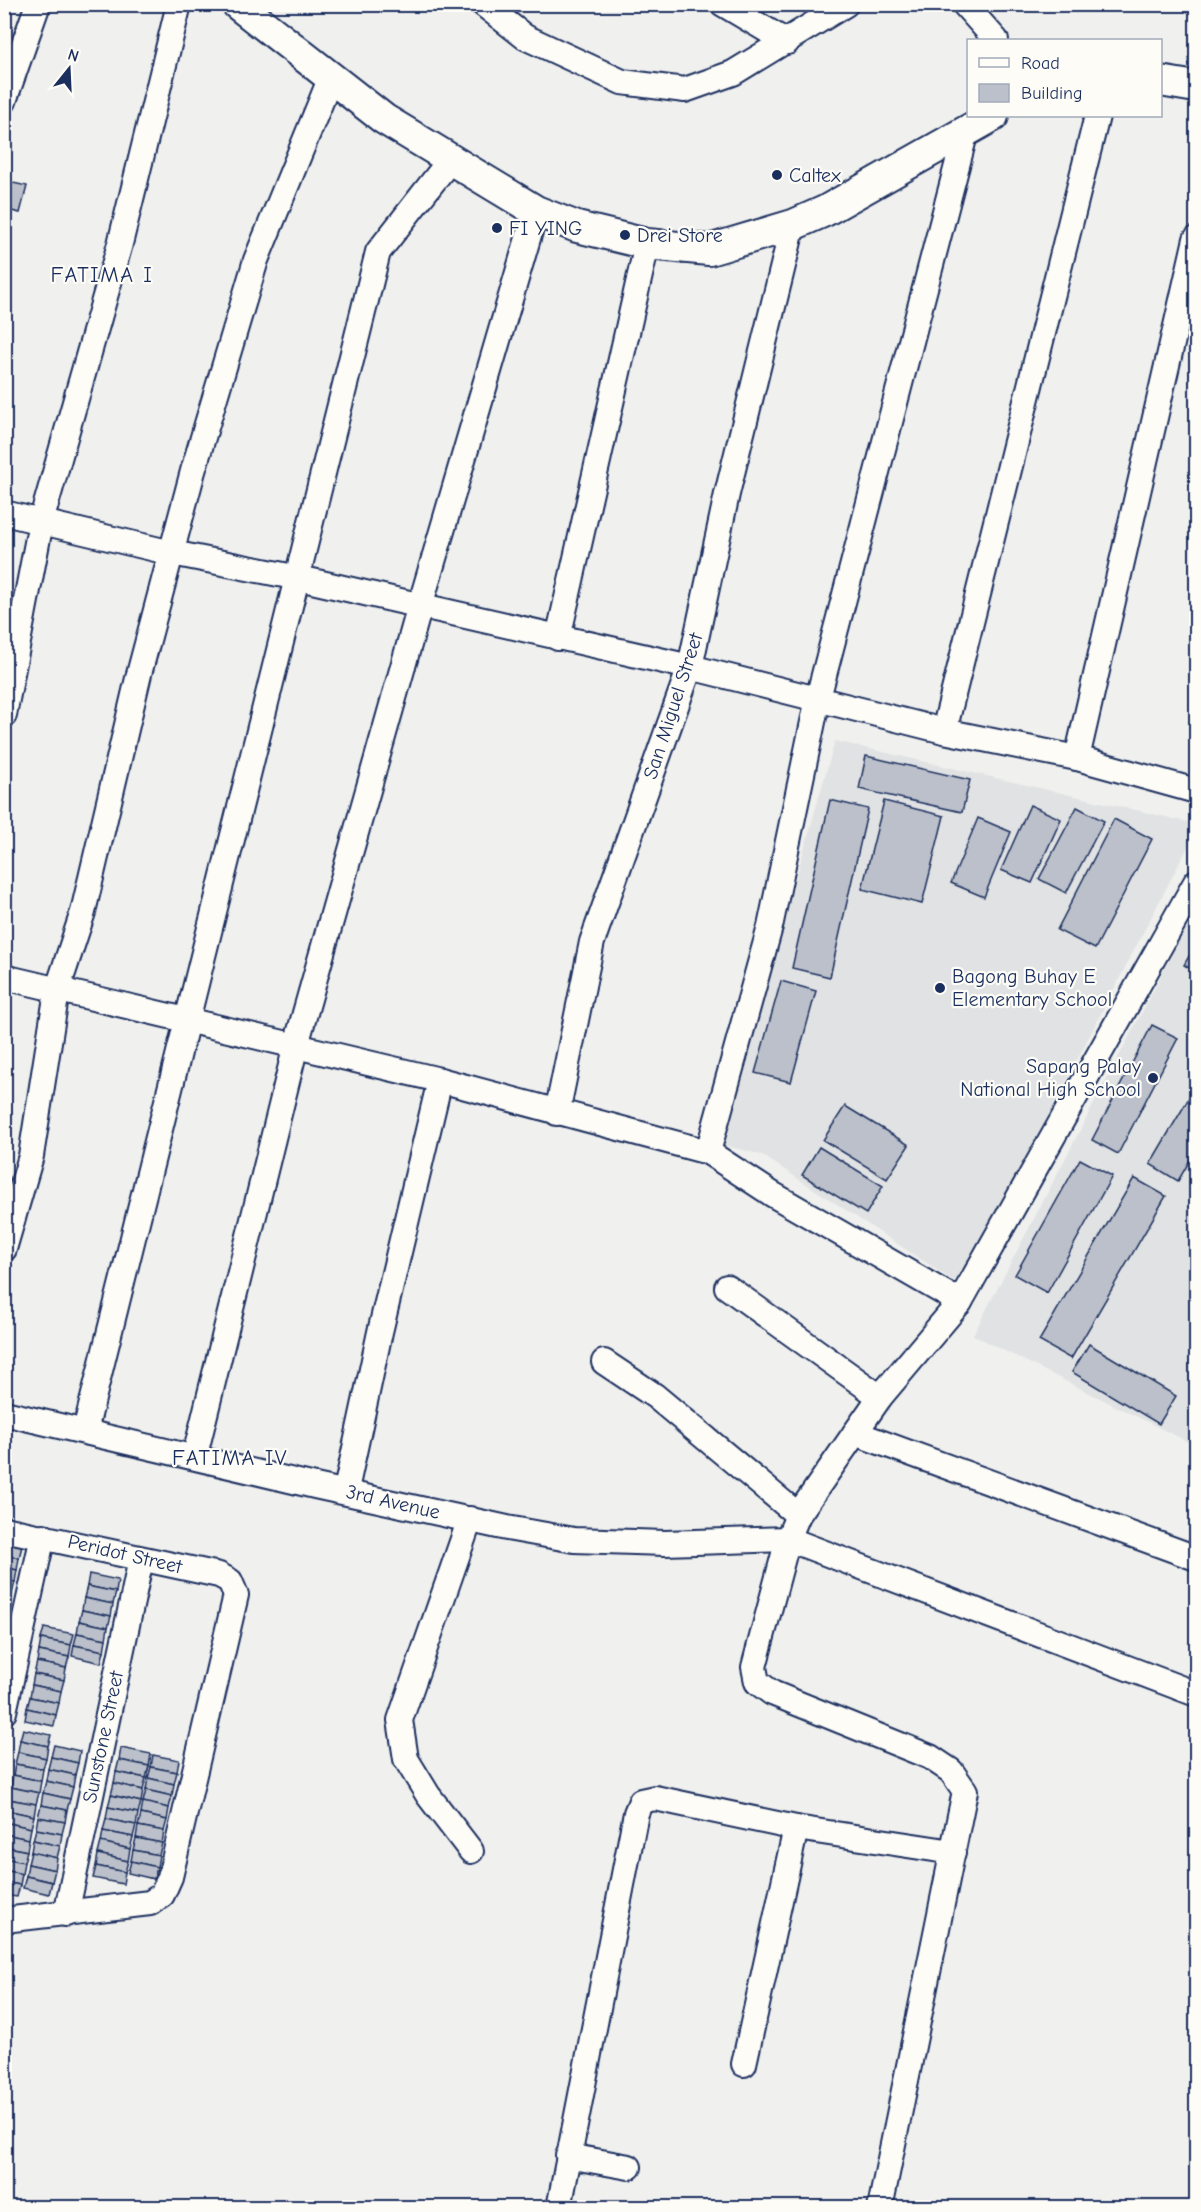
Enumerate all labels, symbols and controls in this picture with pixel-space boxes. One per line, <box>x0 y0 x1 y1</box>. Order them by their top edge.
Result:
north arrow <box>39 39 99 99</box>
legend <box>967 39 1162 117</box>
text: N <box>66 46 81 66</box>
text: Road <box>1021 53 1060 74</box>
text: Building <box>1021 83 1083 104</box>
place label: Caltex <box>789 164 841 187</box>
marker: Caltex <box>770 168 784 182</box>
place label: FI YING <box>509 217 582 240</box>
marker: FI YING <box>490 221 504 235</box>
place label: Drei Store <box>637 224 723 247</box>
marker: Drei Store <box>618 228 632 242</box>
district label: FATIMA I <box>51 262 153 288</box>
street label: San Miguel Street <box>639 629 708 782</box>
place label: Bagong Buhay E Elementary School <box>952 965 1112 1011</box>
marker: Bagong Buhay E Elementary School <box>933 981 947 995</box>
place label: Sapang Palay National High School <box>960 1055 1141 1101</box>
marker: Sapang Palay National High School <box>1146 1071 1160 1085</box>
district label: FATIMA IV <box>172 1445 288 1471</box>
street label: 3rd Avenue <box>344 1480 442 1524</box>
street label: Peridot Street <box>66 1530 186 1579</box>
street label: Sunstone Street <box>78 1668 128 1805</box>

